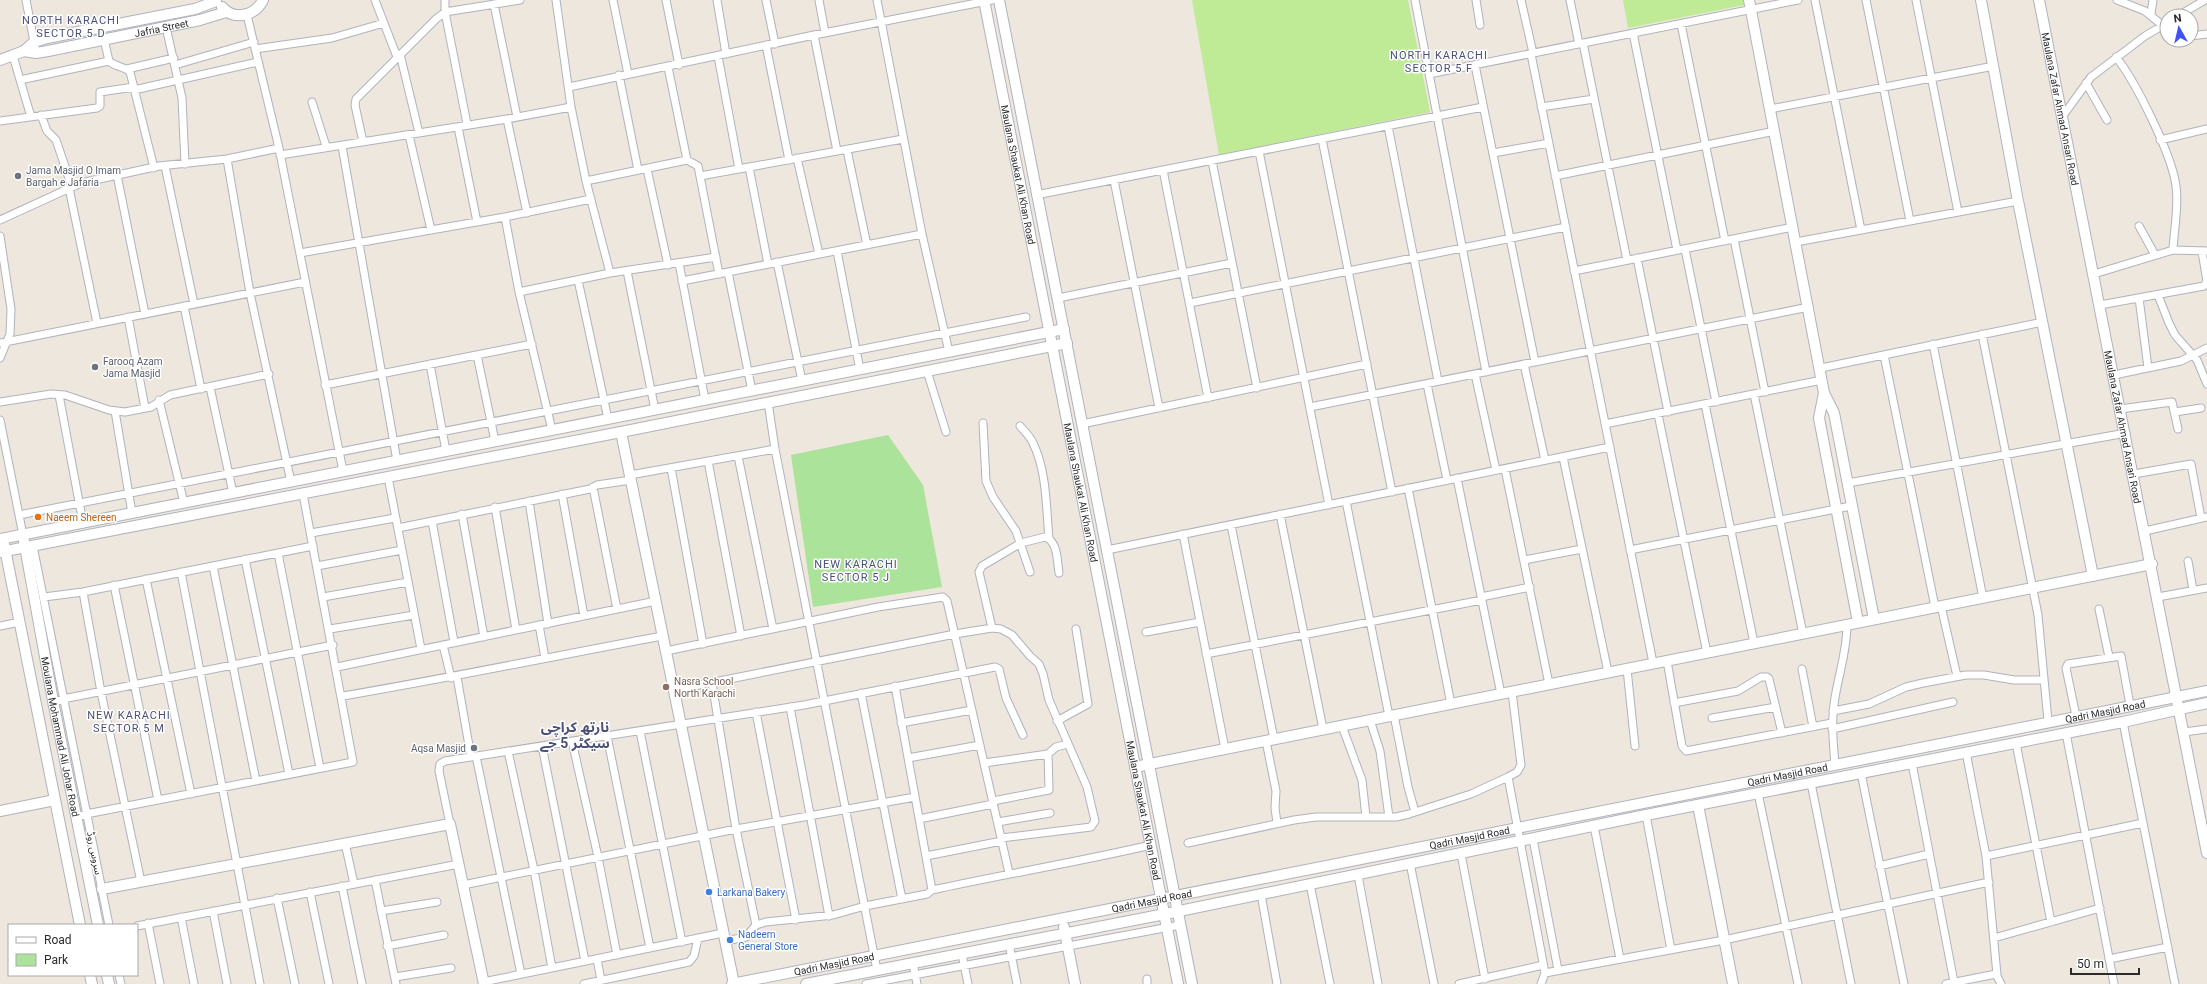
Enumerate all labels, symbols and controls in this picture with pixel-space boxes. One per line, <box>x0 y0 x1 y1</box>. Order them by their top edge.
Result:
north arrow <box>2159 8 2199 48</box>
text: N <box>2173 12 2183 26</box>
district label: NORTH KARACHI SECTOR 5 D <box>22 14 120 40</box>
street label: Jafria Street <box>134 18 189 39</box>
street label: Maulana Zafar Ahmad Ansari Road <box>2040 32 2080 186</box>
district label: NORTH KARACHI SECTOR 5 F <box>1390 49 1488 75</box>
street label: Maulana Shaukat Ali Khan Road <box>999 104 1037 245</box>
place label: Jama Masjid O Imam Bargah e Jafaria <box>26 165 121 188</box>
marker: Jama Masjid O Imam Bargah e Jafaria <box>13 171 23 181</box>
street label: Maulana Zafar Ahmad Ansari Road <box>2102 349 2143 504</box>
place label: Farooq Azam Jama Masjid <box>103 356 163 379</box>
marker: Farooq Azam Jama Masjid <box>90 362 100 372</box>
street label: Maulana Shaukat Ali Khan Road <box>1061 422 1100 563</box>
marker: Naeem Shereen <box>33 512 43 522</box>
place label: Naeem Shereen <box>46 512 117 523</box>
district label: NEW KARACHI SECTOR 5 J <box>814 558 898 584</box>
street label: Moulana Mohammad Ali Johar Road <box>39 656 81 818</box>
place label: Nasra School North Karachi <box>674 676 735 699</box>
marker: Nasra School North Karachi <box>661 682 671 692</box>
street label: Qadri Masjid Road <box>2064 698 2146 725</box>
district label: NEW KARACHI SECTOR 5 M <box>87 709 171 735</box>
district label: نارتھ کراچی سیکٹر 5 جے <box>540 719 610 752</box>
street label: Maulana Shaukat Ali Khan Road <box>1124 740 1162 881</box>
place label: Aqsa Masjid <box>411 743 466 754</box>
marker: Aqsa Masjid <box>469 743 479 753</box>
street label: Qadri Masjid Road <box>1746 762 1829 788</box>
street label: Qadri Masjid Road <box>1429 825 1511 851</box>
street label: سروس روڈ <box>84 831 104 876</box>
marker: Larkana Bakery <box>704 887 714 897</box>
place label: Larkana Bakery <box>717 887 786 898</box>
street label: Qadri Masjid Road <box>1111 888 1193 914</box>
legend <box>8 924 138 976</box>
place label: Nadeem General Store <box>738 929 798 952</box>
text: Road <box>44 933 72 947</box>
marker: Nadeem General Store <box>725 935 735 945</box>
scale bar <box>2071 950 2139 976</box>
street label: Qadri Masjid Road <box>793 951 875 978</box>
text: Park <box>44 953 69 967</box>
text: 50 m <box>2077 957 2104 971</box>

